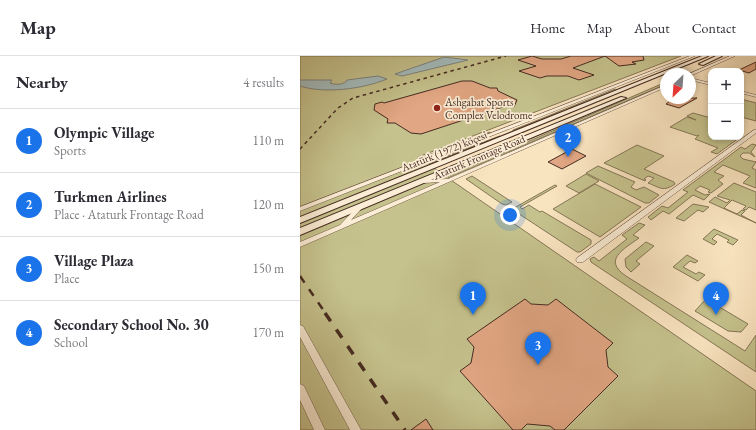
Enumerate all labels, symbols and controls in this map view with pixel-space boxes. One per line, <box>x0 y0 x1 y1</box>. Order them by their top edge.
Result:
text: Map <box>20 15 56 40</box>
text: Home <box>530 19 565 37</box>
text: Map <box>587 19 612 37</box>
text: About <box>634 19 670 37</box>
text: Contact <box>692 19 736 37</box>
north arrow <box>660 68 696 104</box>
map controls <box>708 68 744 140</box>
button: + <box>708 68 744 104</box>
text: Nearby <box>16 71 68 93</box>
text: 4 results <box>243 74 284 91</box>
place label: Ashgabat Sports Complex Velodrome <box>444 95 533 122</box>
marker: Ashgabat Sports Complex Velodrome <box>432 103 442 113</box>
button: − <box>708 104 744 140</box>
text: Olympic Village <box>54 123 155 142</box>
pin: 2 <box>555 124 581 157</box>
street label: Atatürk (1972) köçesi <box>398 127 489 175</box>
street label: Ataturk Frontage Road <box>430 131 527 183</box>
text: 1 <box>26 132 32 149</box>
text: 110 m <box>253 132 284 149</box>
text: Sports <box>54 142 86 159</box>
text: Turkmen Airlines <box>54 187 167 206</box>
text: 2 <box>26 196 32 213</box>
text: 120 m <box>253 196 284 213</box>
your location <box>500 205 520 225</box>
text: Place · Ataturk Frontage Road <box>54 206 204 223</box>
text: Village Plaza <box>54 251 134 270</box>
text: 3 <box>26 260 32 277</box>
text: 150 m <box>253 260 284 277</box>
text: Place <box>54 270 80 287</box>
pin: 1 <box>460 282 486 315</box>
pin: 4 <box>703 282 729 315</box>
text: Secondary School No. 30 <box>54 315 209 334</box>
text: 4 <box>26 324 32 341</box>
text: 170 m <box>253 324 284 341</box>
pin: 3 <box>525 332 551 365</box>
text: School <box>54 334 88 351</box>

